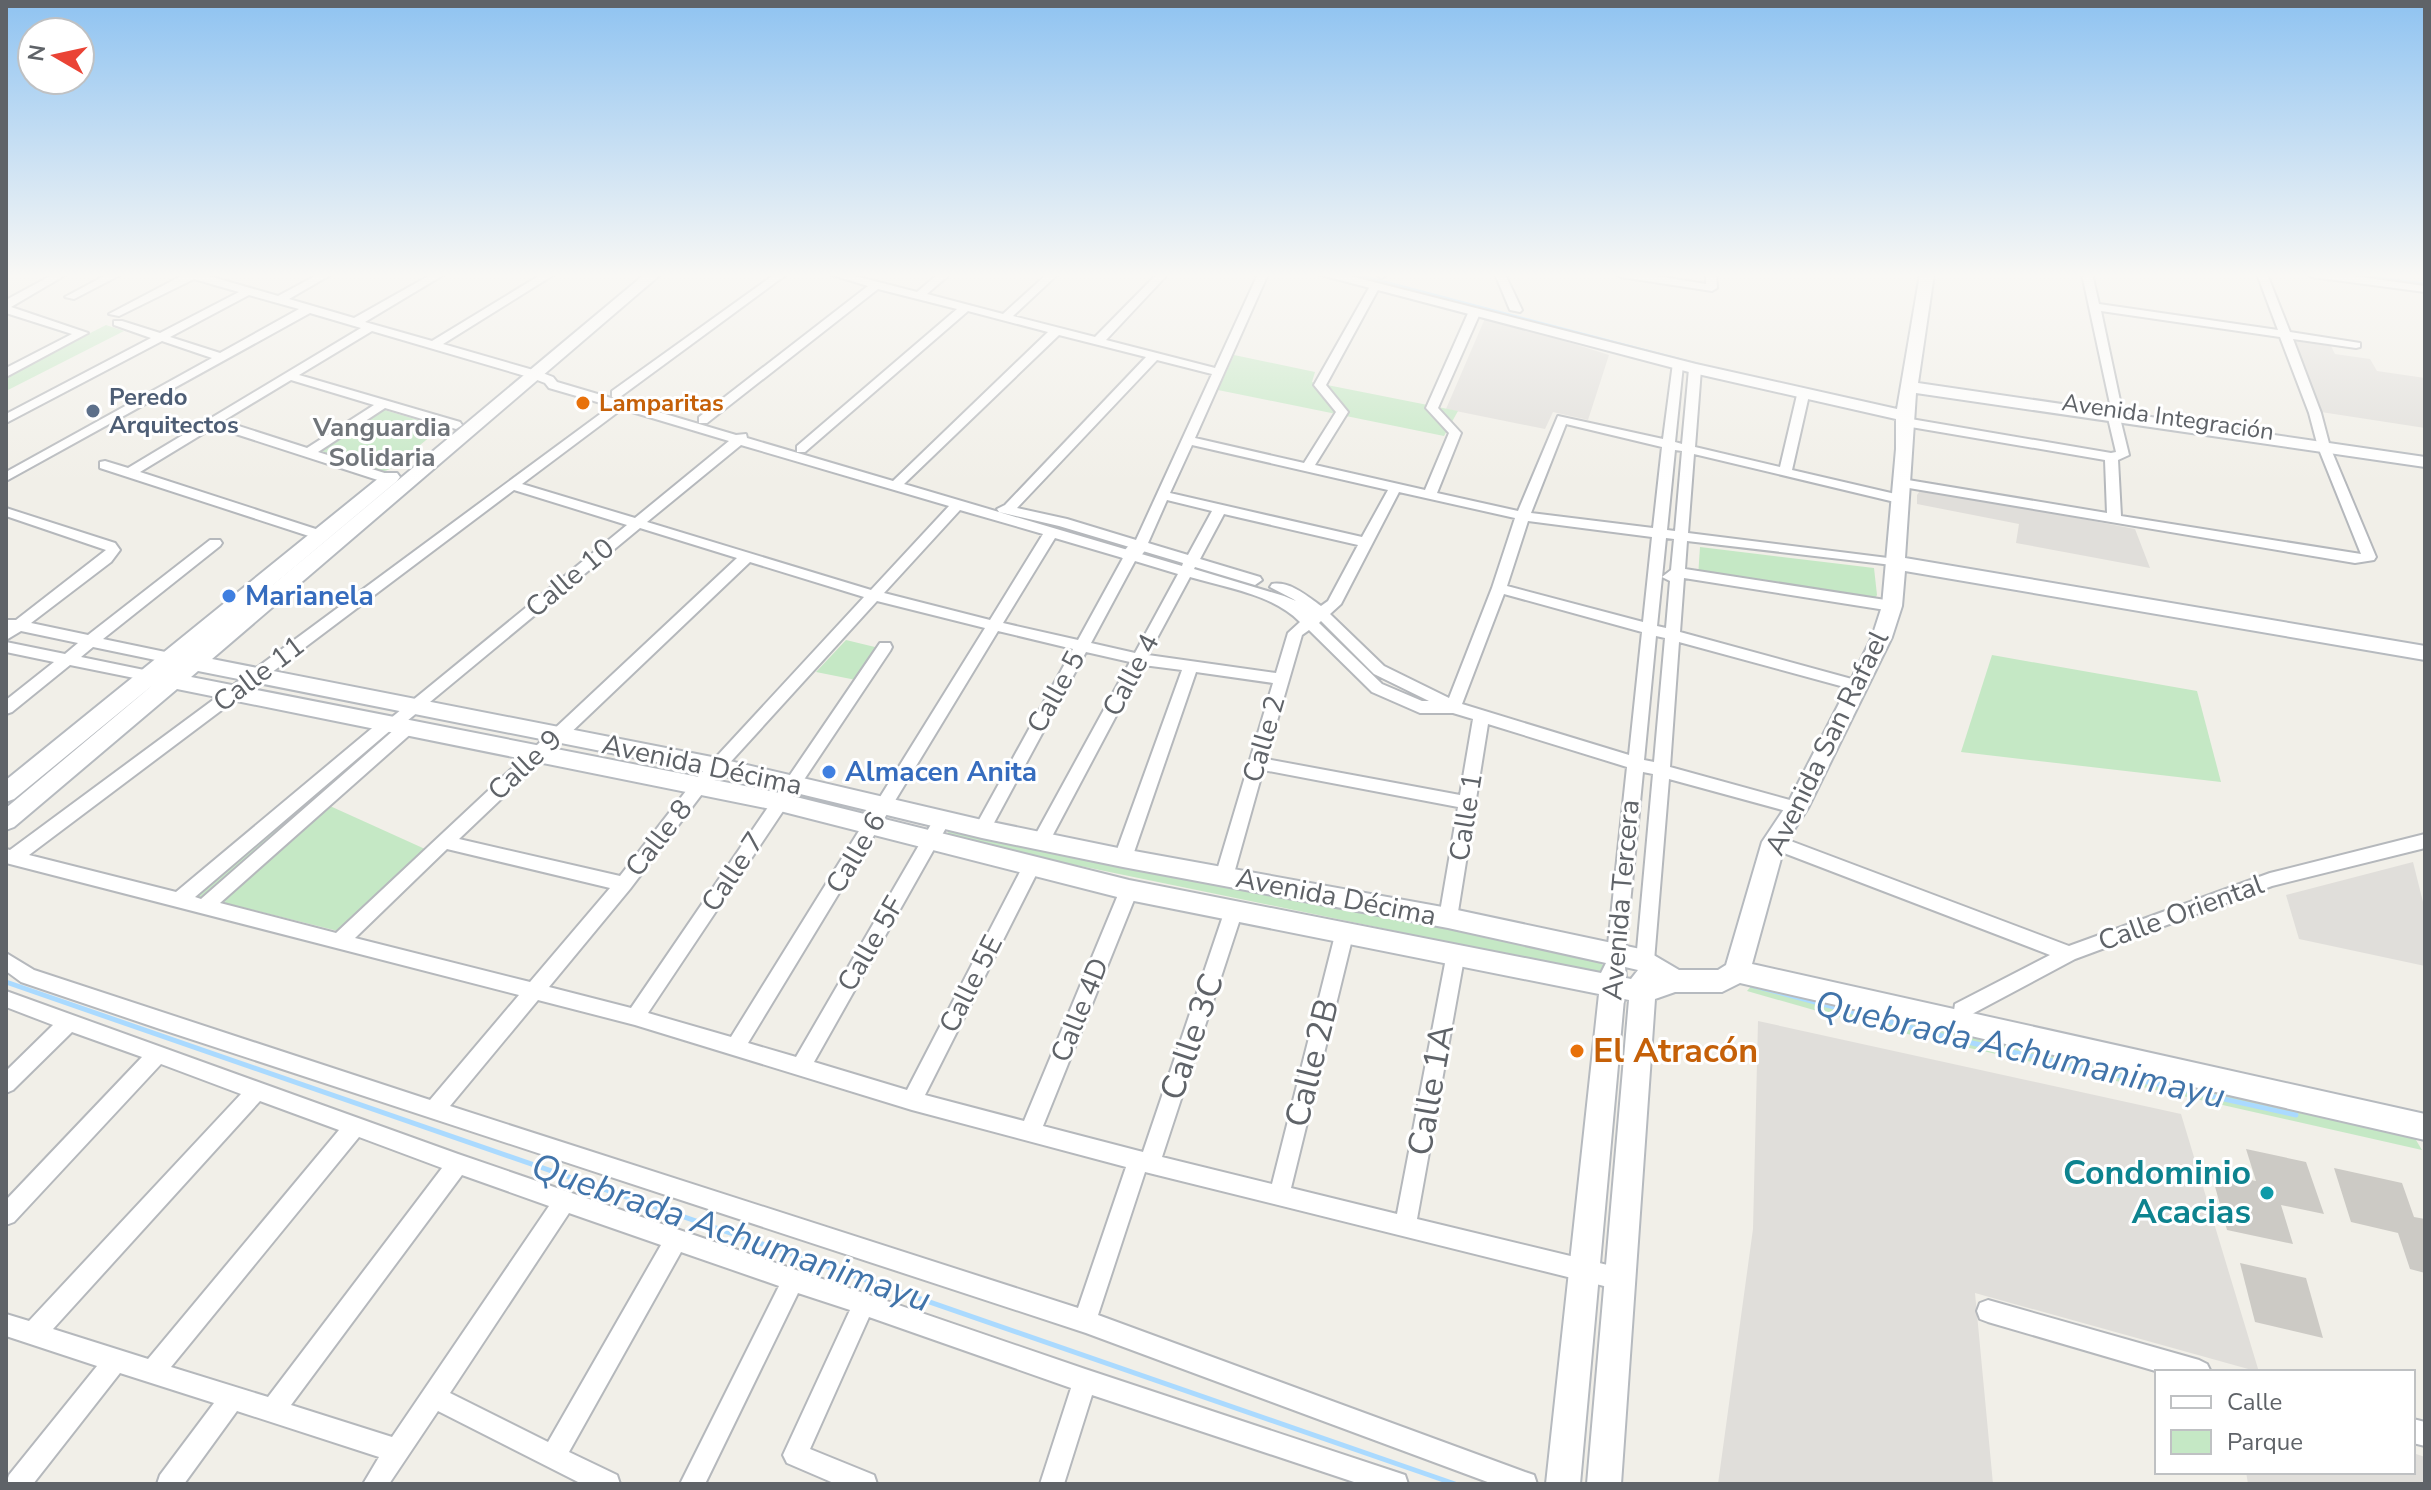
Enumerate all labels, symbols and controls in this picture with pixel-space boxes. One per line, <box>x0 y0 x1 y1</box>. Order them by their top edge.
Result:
north arrow <box>16 16 96 96</box>
text: N <box>21 43 53 64</box>
place label: Peredo Arquitectos <box>109 381 239 441</box>
street label: Avenida Integración <box>2060 386 2276 448</box>
place label: Lamparitas <box>599 387 724 419</box>
marker: Lamparitas <box>574 394 592 412</box>
marker: Peredo Arquitectos <box>84 402 102 420</box>
district label: Vanguardia Solidaria <box>312 410 451 475</box>
street label: Calle 10 <box>517 530 623 626</box>
place label: Marianela <box>245 577 374 615</box>
marker: Marianela <box>220 587 238 605</box>
street label: Avenida San Rafael <box>1756 624 1898 862</box>
street label: Calle 11 <box>205 627 313 721</box>
street label: Calle 4 <box>1093 627 1169 723</box>
street label: Calle 5 <box>1018 644 1094 740</box>
street label: Calle 2 <box>1234 691 1294 787</box>
street label: Calle 9 <box>480 721 570 809</box>
street label: Avenida Décima <box>599 725 805 805</box>
place label: Almacen Anita <box>845 753 1037 791</box>
marker: Almacen Anita <box>820 763 838 781</box>
street label: Calle 1 <box>1440 770 1492 864</box>
street label: Calle 8 <box>617 791 701 885</box>
street label: Avenida Tercera <box>1593 798 1649 1002</box>
street label: Calle 6 <box>817 805 895 901</box>
street label: Calle 7 <box>692 825 774 919</box>
street label: Avenida Décima <box>1233 859 1439 935</box>
street label: Calle Oriental <box>2093 865 2270 961</box>
street label: Calle 5F <box>829 890 913 998</box>
street label: Calle 5E <box>930 929 1012 1039</box>
street label: Calle 4D <box>1042 952 1118 1068</box>
street label: Calle 3C <box>1149 968 1235 1106</box>
water label: Quebrada Achumanimayu <box>1810 979 2230 1121</box>
street label: Calle 2B <box>1274 994 1350 1132</box>
street label: Calle 1A <box>1397 1021 1465 1159</box>
place label: El Atracón <box>1593 1028 1758 1074</box>
marker: El Atracón <box>1568 1042 1586 1060</box>
water label: Quebrada Achumanimayu <box>525 1142 937 1324</box>
place label: Condominio Acacias <box>2063 1150 2251 1235</box>
marker: Condominio Acacias <box>2258 1184 2276 1202</box>
legend <box>2155 1370 2415 1474</box>
text: Calle <box>2227 1386 2282 1418</box>
text: Parque <box>2227 1426 2303 1458</box>

